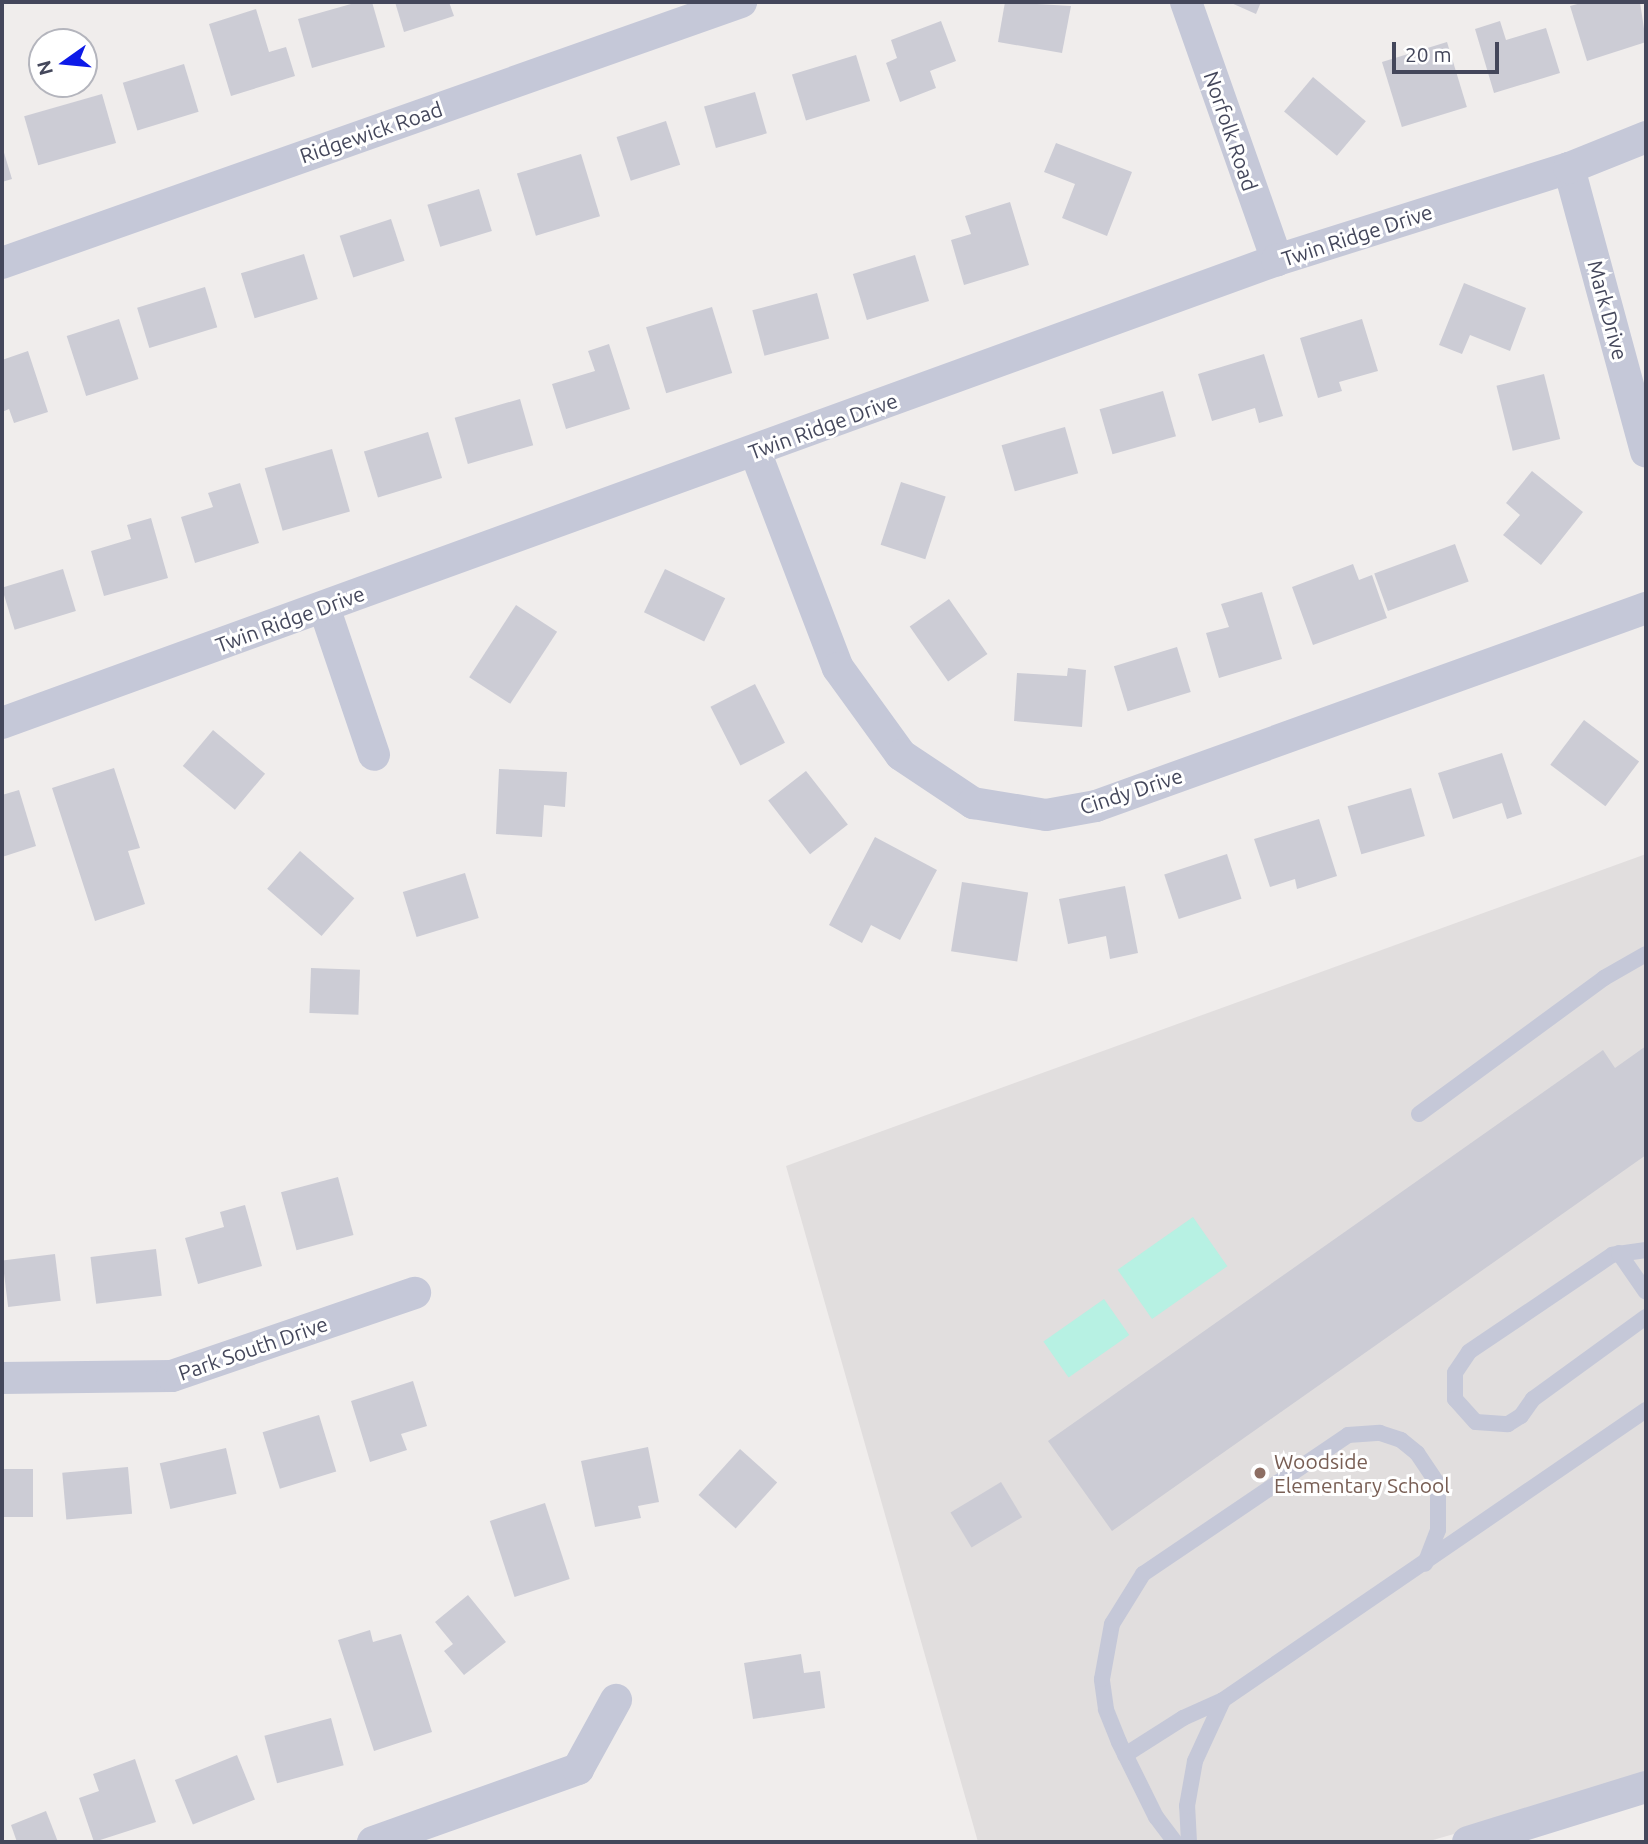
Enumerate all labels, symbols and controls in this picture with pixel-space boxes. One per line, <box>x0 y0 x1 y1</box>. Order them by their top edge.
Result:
north arrow <box>28 28 98 98</box>
scale bar <box>1396 28 1503 72</box>
text: 20 m <box>1405 42 1452 66</box>
text: N <box>32 58 57 78</box>
street label: Norfolk Road <box>1199 68 1263 194</box>
street label: Ridgewick Road <box>296 96 446 168</box>
street label: Twin Ridge Drive <box>1278 199 1436 271</box>
street label: Mark Drive <box>1583 257 1633 363</box>
street label: Twin Ridge Drive <box>745 387 901 465</box>
street label: Twin Ridge Drive <box>212 580 368 658</box>
street label: Cindy Drive <box>1076 763 1186 819</box>
street label: Park South Drive <box>175 1311 331 1385</box>
place label: Woodside Elementary School <box>1274 1448 1450 1498</box>
marker: Woodside Elementary School <box>1252 1465 1268 1481</box>

